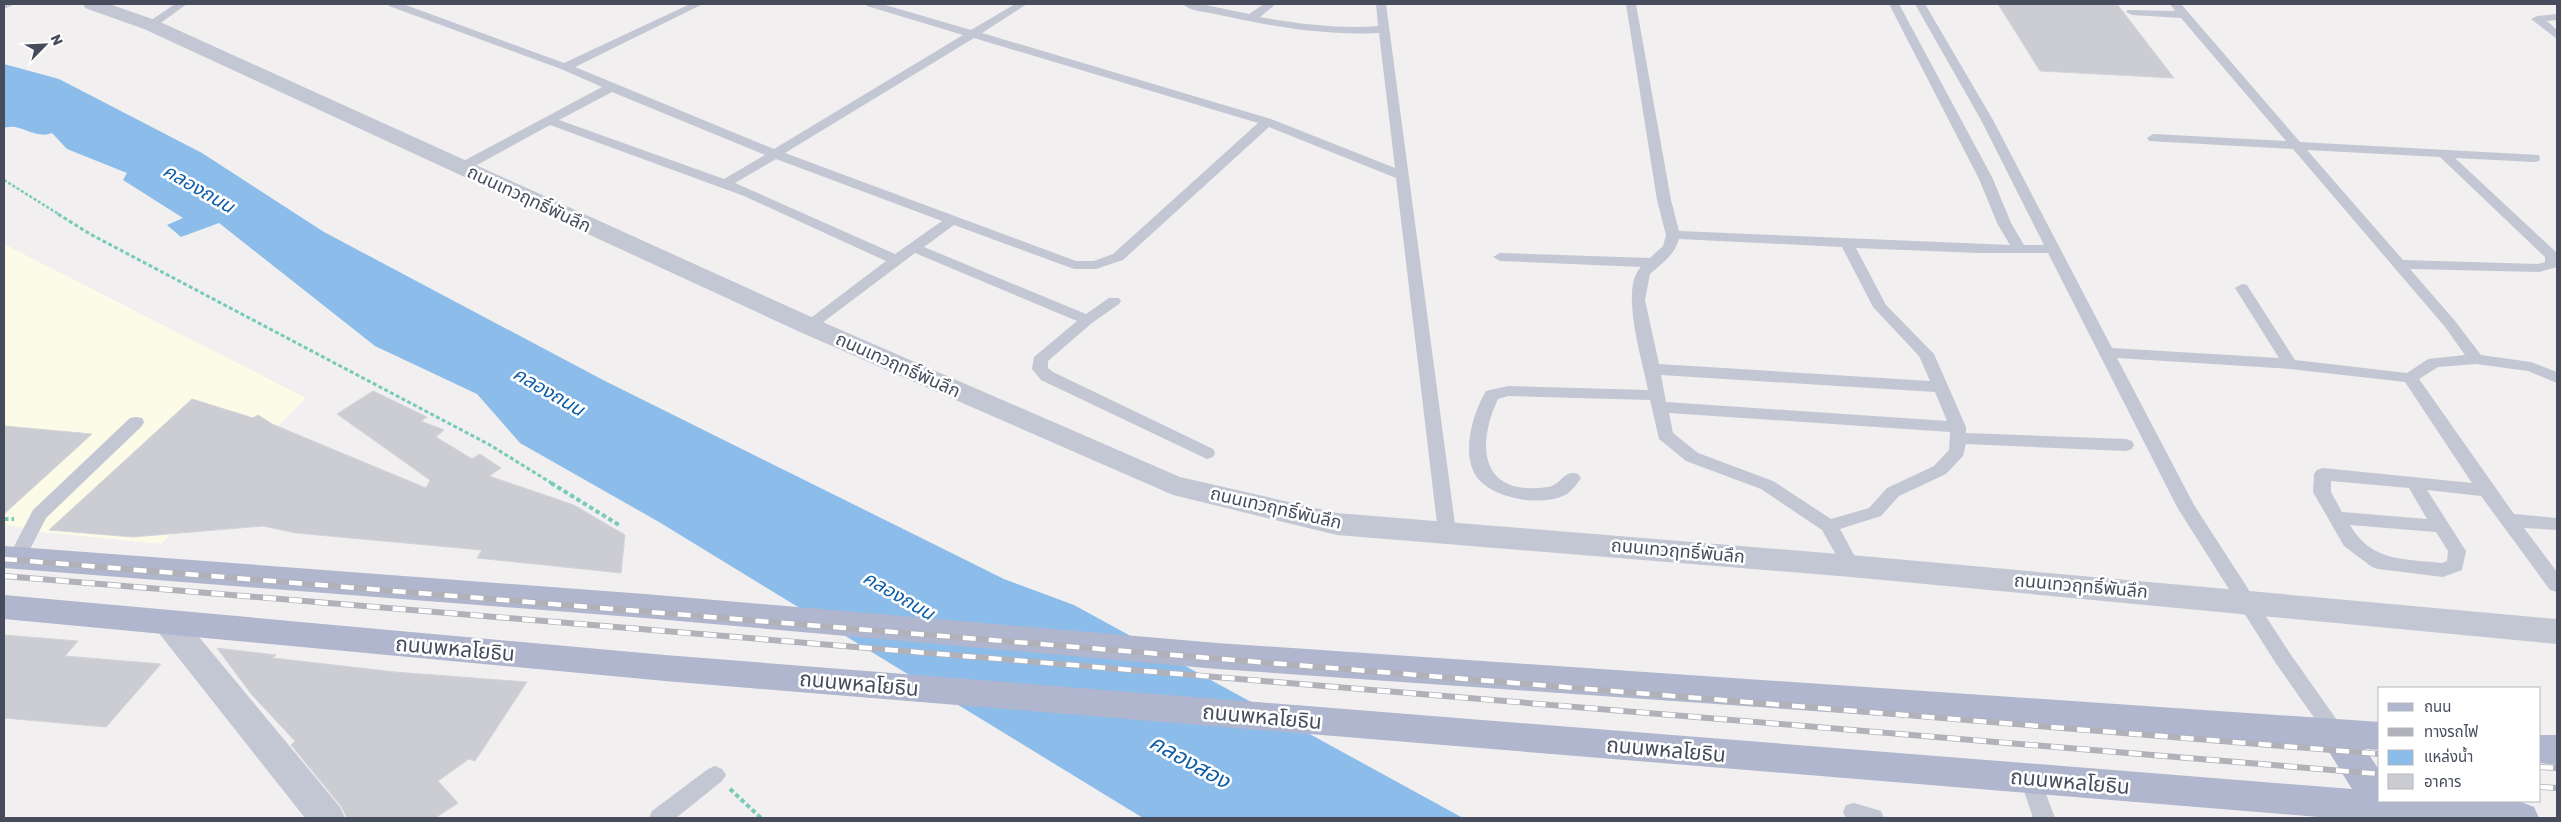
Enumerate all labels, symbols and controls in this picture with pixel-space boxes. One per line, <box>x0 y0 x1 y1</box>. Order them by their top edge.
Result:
north arrow <box>20 20 70 70</box>
text: N <box>47 32 66 48</box>
water label: คลองถนน <box>159 159 240 219</box>
street label: ถนนเทวฤทธิ์พันลึก <box>464 161 594 237</box>
street label: ถนนเทวฤทธิ์พันลึก <box>832 328 964 402</box>
water label: คลองถนน <box>509 362 590 422</box>
street label: ถนนเทวฤทธิ์พันลึก <box>1208 482 1344 534</box>
street label: ถนนเทวฤทธิ์พันลึก <box>1610 534 1746 568</box>
water label: คลองถนน <box>859 566 940 626</box>
street label: ถนนเทวฤทธิ์พันลึก <box>2013 569 2149 603</box>
street label: ถนนพหลโยธิน <box>394 631 516 666</box>
street label: ถนนพหลโยธิน <box>798 666 920 701</box>
legend <box>2378 687 2541 802</box>
text: ถนน <box>2424 698 2451 716</box>
street label: ถนนพหลโยธิน <box>1201 699 1323 734</box>
text: ทางรถไฟ <box>2424 723 2478 741</box>
water label: คลองสอง <box>1145 728 1236 795</box>
street label: ถนนพหลโยธิน <box>1605 732 1727 767</box>
text: แหล่งน้ำ <box>2424 746 2473 766</box>
street label: ถนนพหลโยธิน <box>2009 764 2131 799</box>
text: อาคาร <box>2424 773 2461 791</box>

